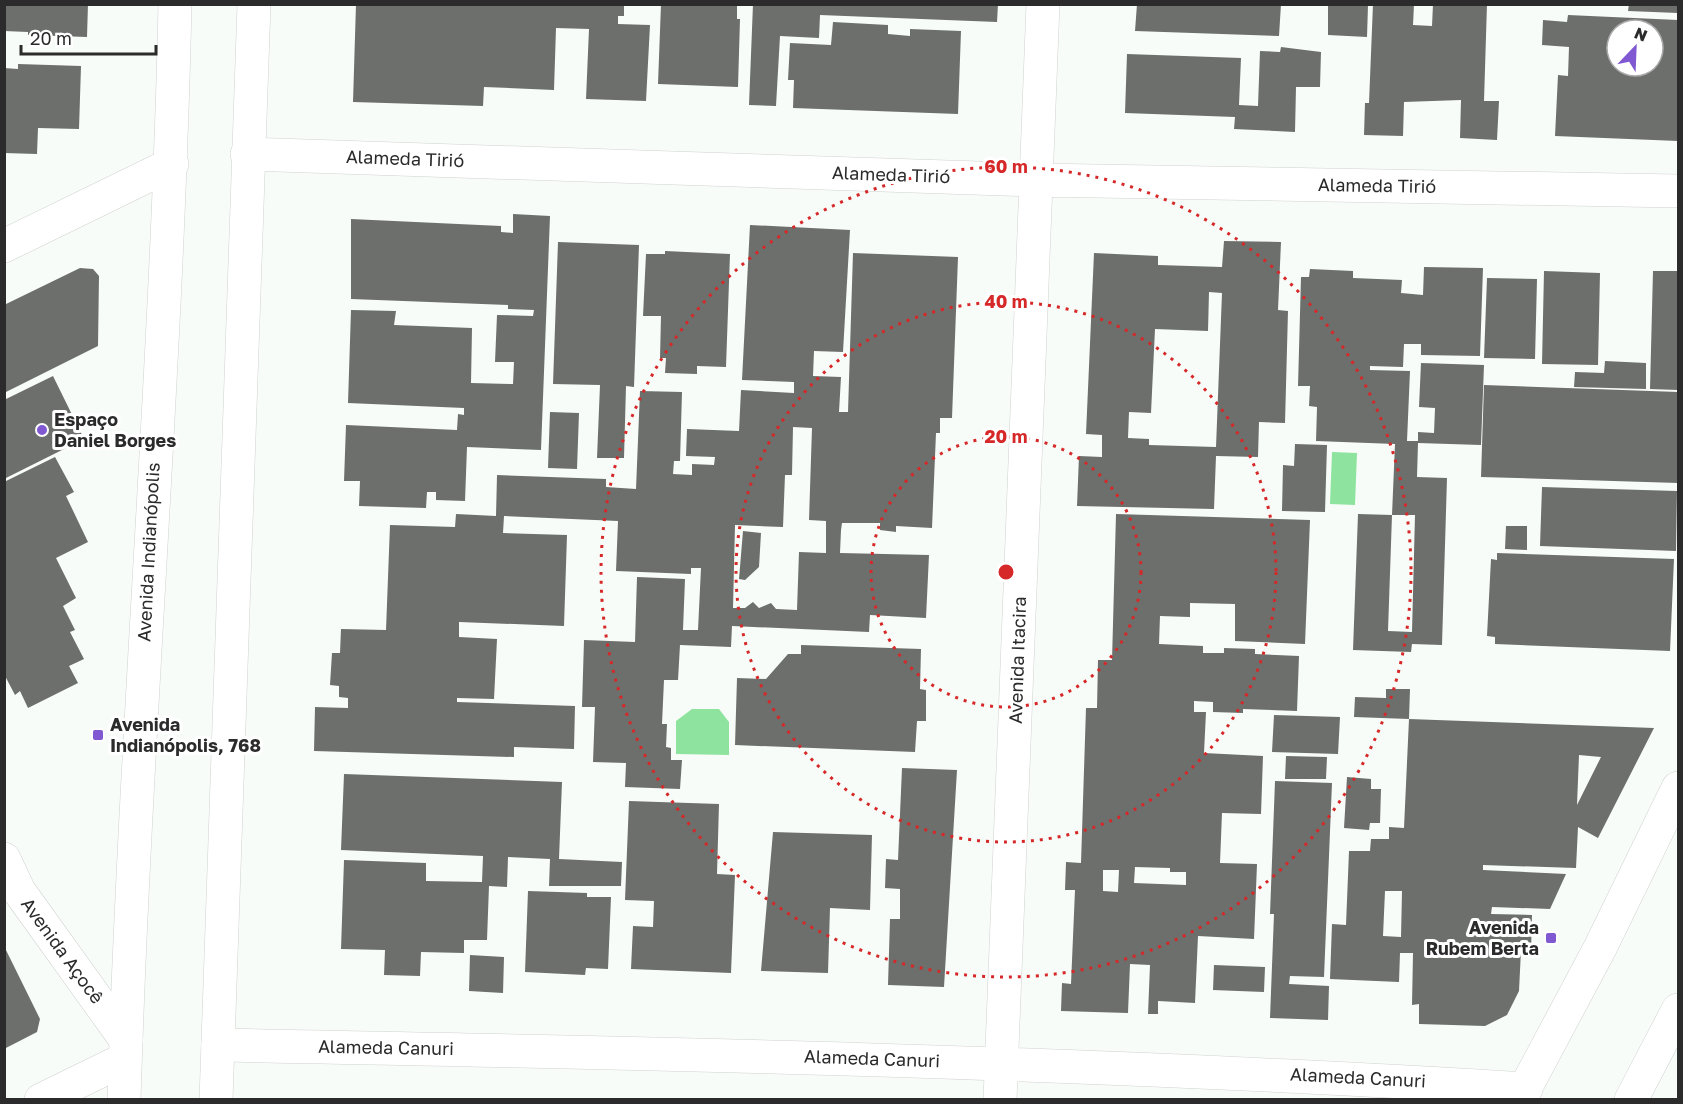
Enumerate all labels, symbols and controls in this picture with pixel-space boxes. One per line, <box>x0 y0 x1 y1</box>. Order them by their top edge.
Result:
scale bar <box>21 18 156 56</box>
north arrow <box>1605 18 1665 78</box>
text: N <box>1631 23 1650 46</box>
text: 20 m <box>30 27 72 49</box>
street label: Alameda Tirió <box>345 145 465 171</box>
text: 60 m <box>984 155 1028 177</box>
street label: Alameda Tirió <box>831 161 951 187</box>
street label: Alameda Tirió <box>1318 173 1436 197</box>
text: 40 m <box>984 290 1028 312</box>
place label: Espaço Daniel Borges <box>54 408 176 451</box>
marker: Espaço Daniel Borges <box>35 423 49 437</box>
text: 20 m <box>985 425 1027 447</box>
street label: Avenida Indianópolis <box>132 462 164 642</box>
centre of rings <box>996 562 1016 582</box>
street label: Avenida Itacira <box>1004 596 1030 724</box>
place label: Avenida Indianópolis, 768 <box>110 713 261 756</box>
marker: Avenida Indianópolis, 768 <box>91 728 105 742</box>
street label: Avenida Açocê <box>17 893 109 1008</box>
place label: Avenida Rubem Berta <box>1426 916 1539 959</box>
marker: Avenida Rubem Berta <box>1544 931 1558 945</box>
street label: Alameda Canuri <box>318 1035 454 1059</box>
street label: Alameda Canuri <box>804 1045 940 1071</box>
street label: Alameda Canuri <box>1290 1062 1427 1092</box>

